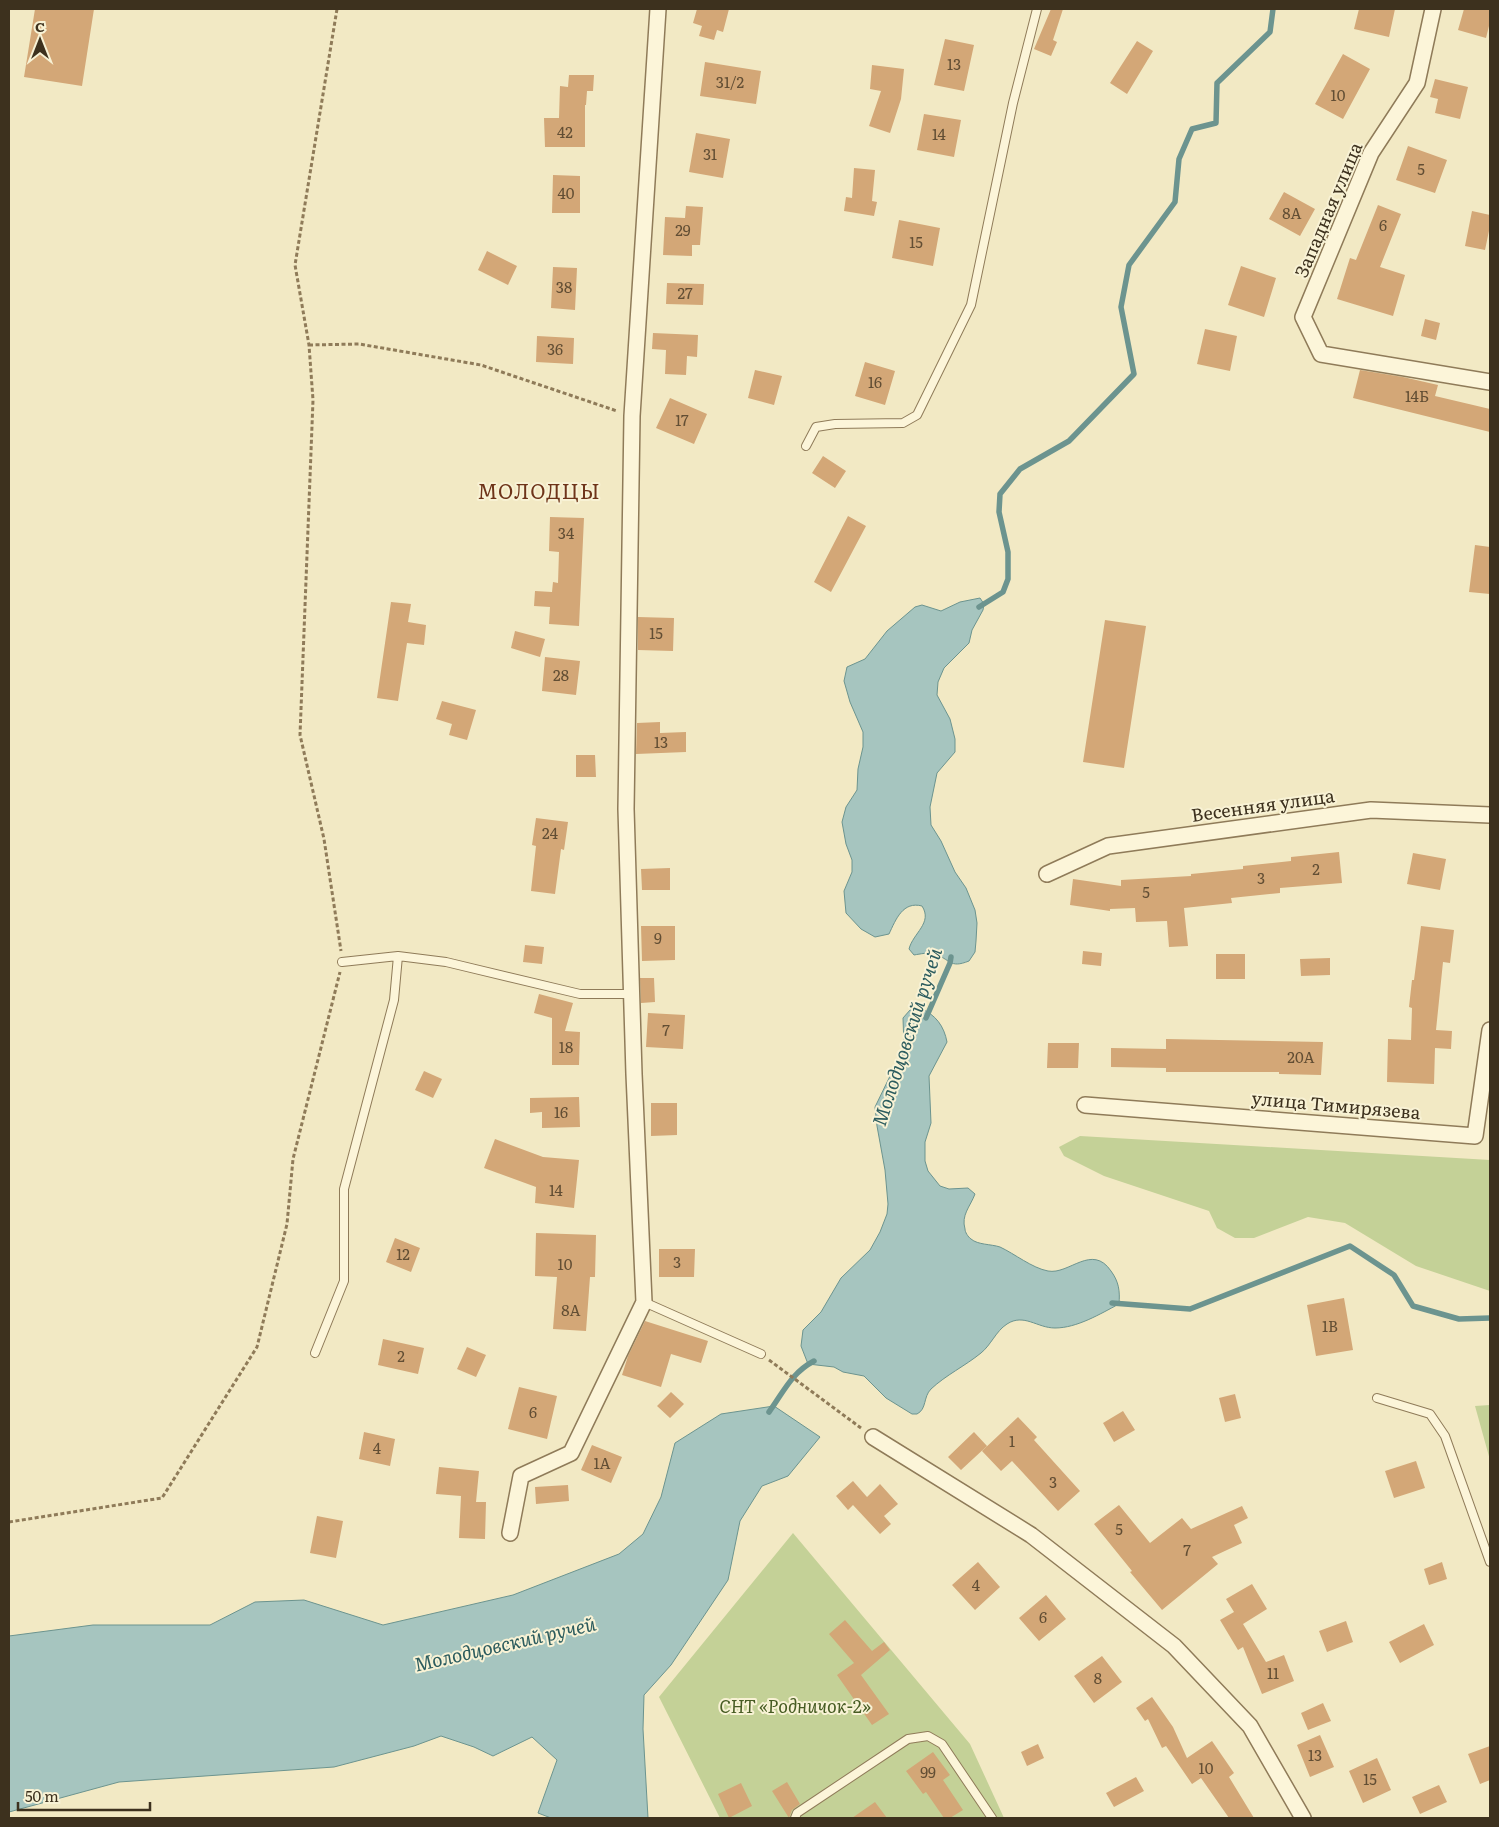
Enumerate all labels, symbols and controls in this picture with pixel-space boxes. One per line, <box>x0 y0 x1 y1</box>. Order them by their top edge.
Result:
north arrow <box>15 15 65 65</box>
text: С <box>35 16 45 36</box>
house number: 13 <box>947 52 961 75</box>
house number: 31/2 <box>716 70 745 93</box>
house number: 10 <box>1331 83 1346 106</box>
house number: 42 <box>557 120 573 143</box>
house number: 14 <box>932 122 946 145</box>
street label: Западная улица <box>1287 137 1368 281</box>
house number: 31 <box>703 142 717 165</box>
house number: 5 <box>1417 157 1425 180</box>
house number: 40 <box>558 181 575 204</box>
house number: 8А <box>1282 201 1302 224</box>
house number: 6 <box>1379 213 1387 236</box>
house number: 29 <box>675 218 691 241</box>
house number: 15 <box>909 230 923 253</box>
house number: 38 <box>556 275 572 298</box>
house number: 27 <box>677 281 693 304</box>
house number: 36 <box>547 337 563 360</box>
house number: 16 <box>868 370 882 393</box>
house number: 14Б <box>1405 384 1429 407</box>
house number: 17 <box>675 408 689 431</box>
district label: МОЛОДЦЫ <box>477 475 601 505</box>
house number: 34 <box>558 521 574 544</box>
house number: 15 <box>649 621 663 644</box>
house number: 28 <box>553 663 569 686</box>
house number: 13 <box>654 730 668 753</box>
street label: Весенняя улица <box>1189 781 1336 828</box>
house number: 24 <box>542 821 558 844</box>
house number: 2 <box>1312 857 1320 880</box>
house number: 3 <box>1257 866 1265 889</box>
house number: 5 <box>1142 880 1150 903</box>
house number: 9 <box>654 926 662 949</box>
water label: Молодцовский ручей <box>864 943 948 1129</box>
house number: 7 <box>662 1018 670 1041</box>
house number: 18 <box>559 1035 573 1058</box>
house number: 20А <box>1287 1045 1315 1068</box>
street label: улица Тимирязева <box>1251 1084 1422 1125</box>
house number: 16 <box>554 1100 568 1123</box>
house number: 14 <box>549 1178 563 1201</box>
house number: 12 <box>396 1242 410 1265</box>
house number: 3 <box>673 1250 681 1273</box>
house number: 10 <box>558 1252 573 1275</box>
house number: 8А <box>561 1298 581 1321</box>
house number: 1В <box>1322 1314 1338 1337</box>
house number: 2 <box>397 1344 405 1367</box>
house number: 6 <box>529 1400 537 1423</box>
house number: 1 <box>1009 1429 1015 1452</box>
house number: 4 <box>373 1436 381 1459</box>
house number: 1А <box>593 1451 611 1474</box>
house number: 3 <box>1049 1470 1057 1493</box>
house number: 5 <box>1115 1517 1123 1540</box>
house number: 7 <box>1183 1538 1191 1561</box>
house number: 4 <box>972 1573 980 1596</box>
house number: 6 <box>1039 1605 1047 1628</box>
water label: Молодцовский ручей <box>411 1608 599 1678</box>
house number: 11 <box>1267 1661 1279 1684</box>
house number: 8 <box>1094 1666 1102 1689</box>
park label: СНТ «Родничок-2» <box>719 1692 871 1719</box>
house number: 13 <box>1308 1743 1322 1766</box>
house number: 10 <box>1199 1756 1214 1779</box>
house number: 99 <box>920 1760 936 1783</box>
house number: 15 <box>1363 1767 1377 1790</box>
scale bar <box>18 1780 150 1812</box>
text: 50 m <box>25 1784 59 1807</box>

